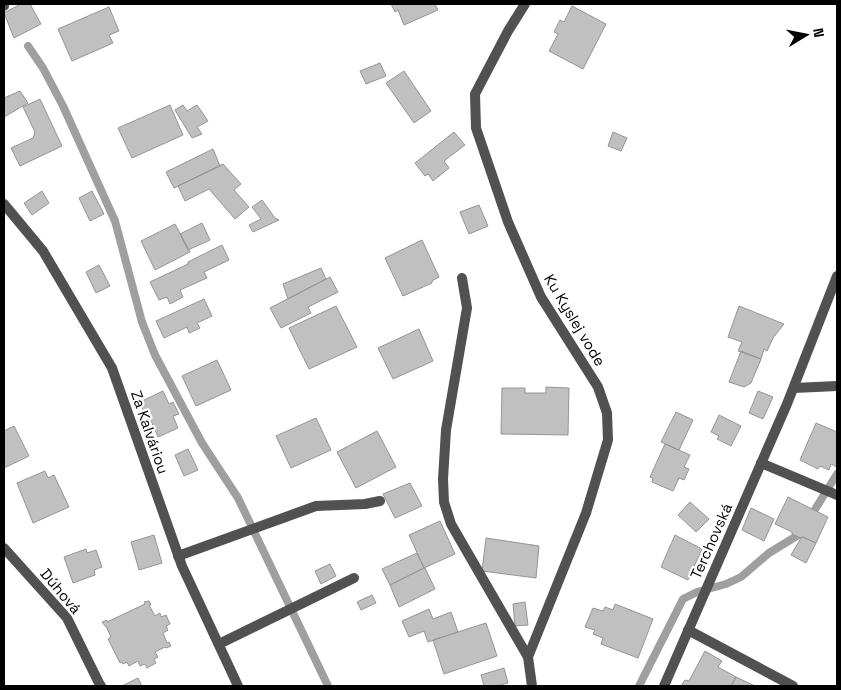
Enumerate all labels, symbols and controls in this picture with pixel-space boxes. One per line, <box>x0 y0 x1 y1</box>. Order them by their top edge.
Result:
north arrow <box>781 10 831 60</box>
text: N <box>809 27 828 39</box>
street label: Ku Kyslej vode <box>540 271 610 369</box>
street label: Za Kalváriou <box>127 388 173 476</box>
street label: Terchovská <box>686 500 736 582</box>
street label: Dúhová <box>36 564 86 618</box>

